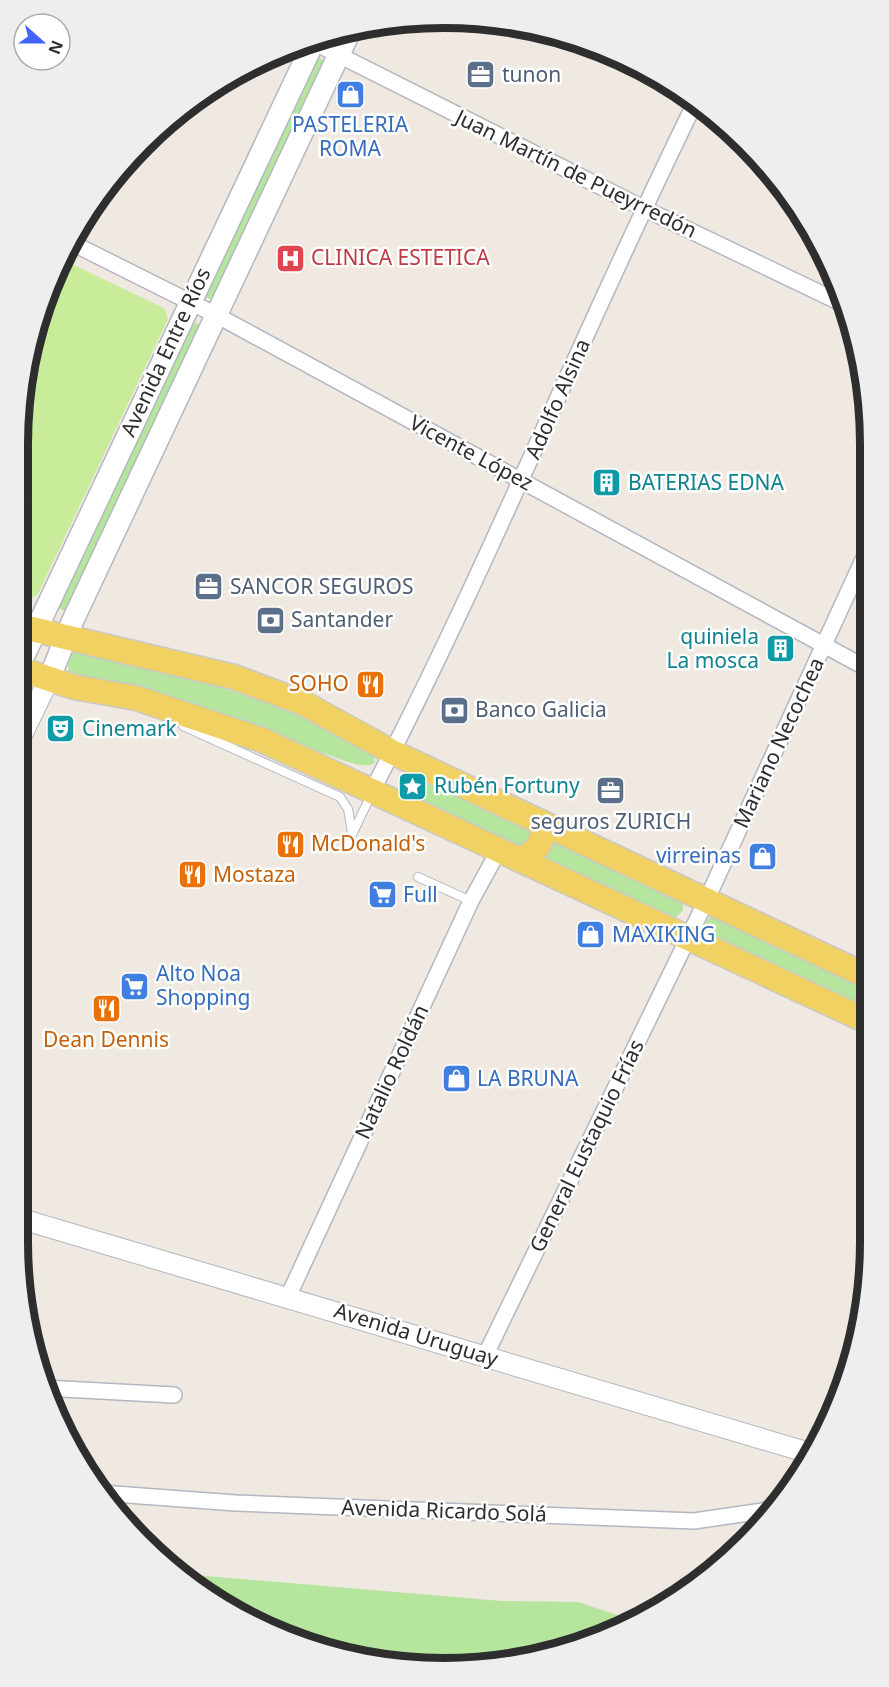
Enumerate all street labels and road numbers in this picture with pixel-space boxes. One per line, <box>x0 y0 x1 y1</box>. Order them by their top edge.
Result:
street label: Juan Martín de Pueyrredón <box>449 101 702 244</box>
street label: Avenida Entre Ríos <box>114 262 217 441</box>
street label: Adolfo Alsina <box>518 334 596 463</box>
street label: Vicente López <box>405 408 538 496</box>
street label: Mariano Necochea <box>726 653 830 832</box>
street label: Natalio Roldán <box>348 1000 434 1143</box>
street label: General Eustaquio Frías <box>522 1035 650 1257</box>
street label: Avenida Uruguay <box>331 1296 502 1372</box>
street label: Avenida Ricardo Solá <box>341 1492 547 1528</box>

